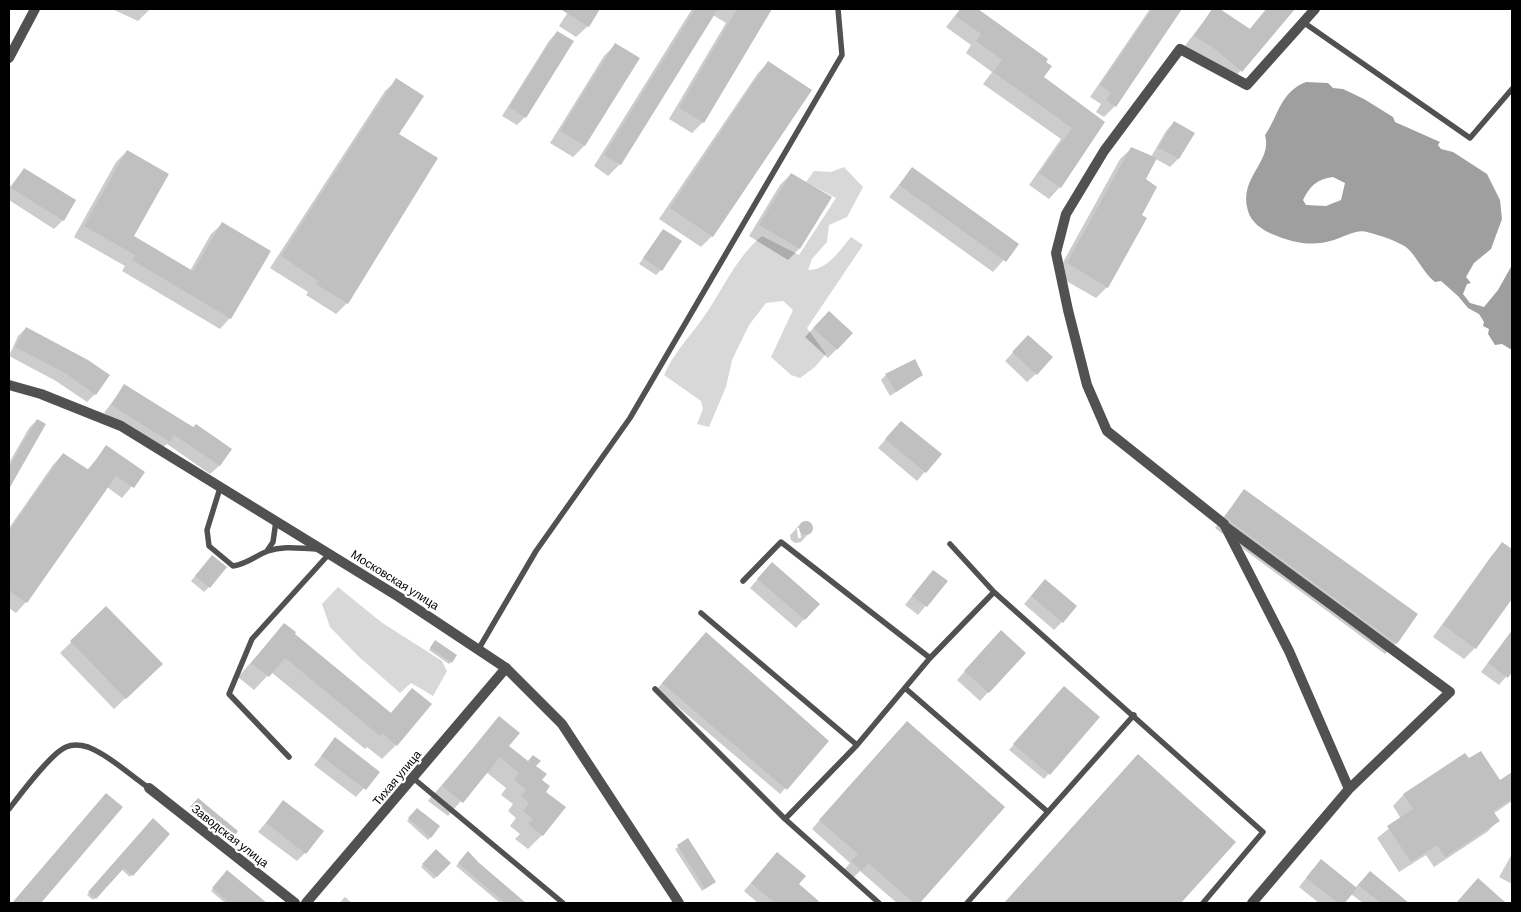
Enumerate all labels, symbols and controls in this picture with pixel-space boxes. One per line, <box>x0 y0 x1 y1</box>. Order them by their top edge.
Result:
street label: Московская улица <box>348 547 442 613</box>
street label: Тихая улица <box>370 747 424 809</box>
street label: Заводская улица <box>189 801 271 871</box>

